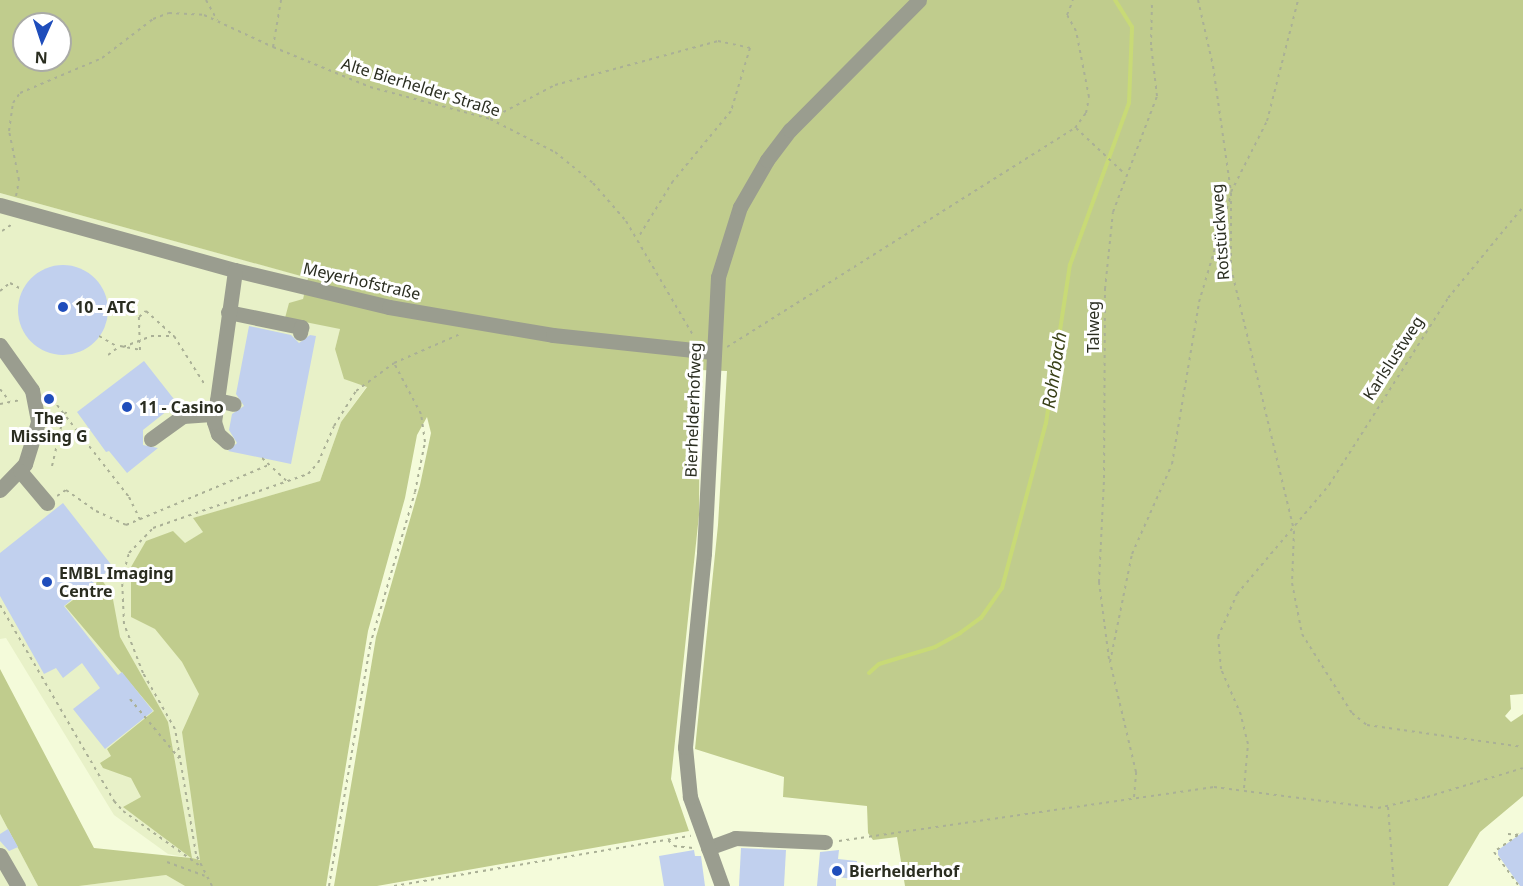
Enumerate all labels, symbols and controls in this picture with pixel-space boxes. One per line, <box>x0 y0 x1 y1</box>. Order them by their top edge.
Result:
north arrow <box>12 12 72 72</box>
text: N <box>34 47 48 69</box>
street label: Alte Bierhelder Straße <box>339 54 503 120</box>
street label: Rotstückweg <box>1207 183 1233 281</box>
street label: Meyerhofstraße <box>301 258 423 304</box>
place label: 10 - ATC <box>75 297 136 317</box>
marker: 10 - ATC <box>56 300 70 314</box>
street label: Talweg <box>1083 301 1103 353</box>
street label: Karlslustweg <box>1359 312 1427 404</box>
water label: Rohrbach <box>1037 330 1071 410</box>
street label: Bierhelderhofweg <box>681 342 705 478</box>
marker: The Missing G <box>42 392 56 406</box>
place label: 11 - Casino <box>139 397 224 417</box>
marker: 11 - Casino <box>120 400 134 414</box>
place label: The Missing G <box>11 408 87 446</box>
place label: EMBL Imaging Centre <box>59 563 174 601</box>
marker: EMBL Imaging Centre <box>40 575 54 589</box>
place label: Bierhelderhof <box>849 861 959 881</box>
marker: Bierhelderhof <box>830 864 844 878</box>

